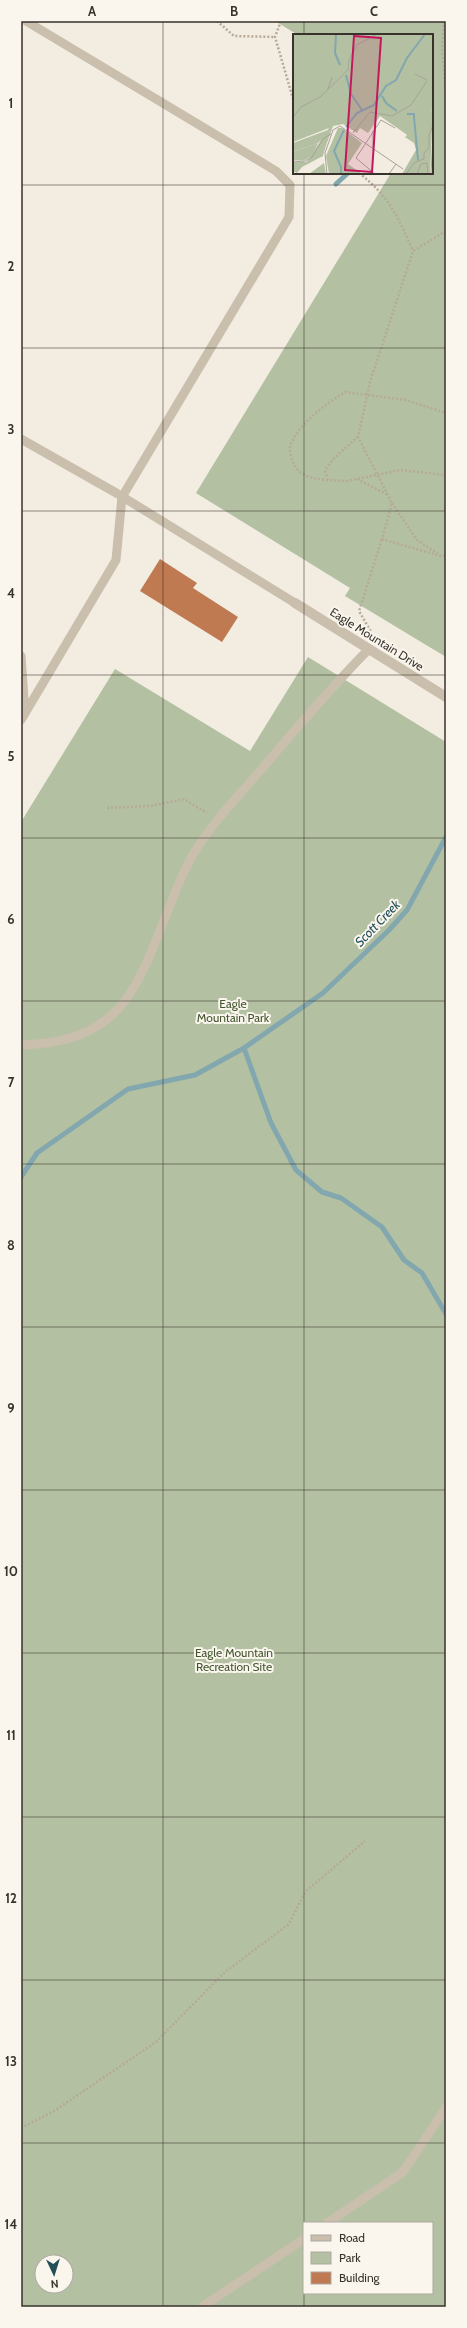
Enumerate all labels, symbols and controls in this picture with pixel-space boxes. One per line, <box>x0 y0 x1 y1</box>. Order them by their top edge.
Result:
text: A <box>88 3 97 19</box>
text: B <box>230 3 238 19</box>
text: C <box>370 3 378 19</box>
inset map <box>293 34 433 174</box>
text: 1 <box>9 95 13 111</box>
text: 2 <box>8 258 15 274</box>
text: 3 <box>7 421 15 437</box>
text: 4 <box>7 585 15 601</box>
street label: Eagle Mountain Drive <box>327 604 427 674</box>
text: 5 <box>8 748 15 764</box>
water label: Scott Creek <box>351 896 403 949</box>
text: 6 <box>7 911 15 927</box>
park label: Eagle Mountain Park <box>197 996 270 1025</box>
text: 7 <box>8 1074 15 1090</box>
text: 8 <box>7 1237 15 1253</box>
text: 9 <box>7 1400 15 1416</box>
text: 10 <box>4 1563 18 1579</box>
park label: Eagle Mountain Recreation Site <box>195 1645 273 1674</box>
text: 11 <box>6 1727 16 1743</box>
text: 12 <box>5 1890 17 1906</box>
text: 13 <box>5 2053 17 2069</box>
text: 14 <box>5 2216 17 2232</box>
legend <box>303 2222 433 2294</box>
text: Road <box>339 2230 365 2245</box>
text: Park <box>339 2250 361 2265</box>
north arrow <box>34 2254 74 2294</box>
text: Building <box>339 2270 381 2285</box>
text: N <box>50 2277 59 2291</box>

